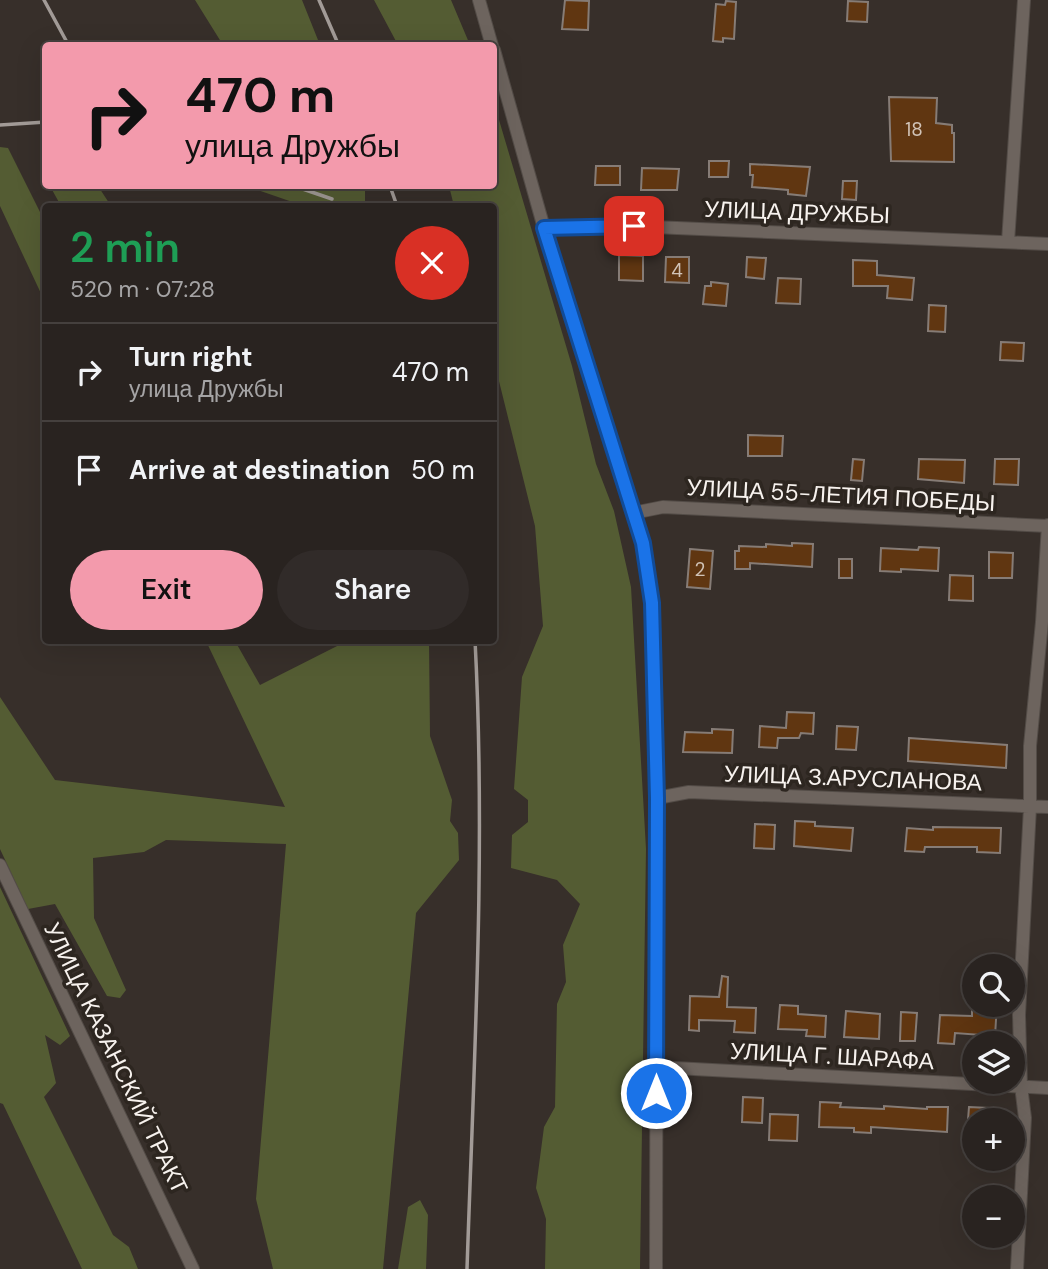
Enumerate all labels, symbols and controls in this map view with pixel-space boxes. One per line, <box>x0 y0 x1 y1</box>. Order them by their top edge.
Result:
text: 470 m <box>185 63 335 127</box>
icon: right <box>70 70 161 161</box>
house number: 18 <box>905 117 923 142</box>
text: улица Дружбы <box>185 125 400 167</box>
street label: УЛИЦА ДРУЖБЫ <box>704 194 890 230</box>
pin <box>604 196 664 256</box>
icon: arrive <box>615 207 653 245</box>
text: 2 min <box>70 220 180 275</box>
button: close <box>395 226 469 300</box>
house number: 4 <box>671 258 683 283</box>
text: 520 m · 07:28 <box>70 274 215 304</box>
text: Turn right <box>129 340 253 374</box>
icon: right <box>70 353 108 391</box>
text: 470 m <box>392 355 469 389</box>
text: улица Дружбы <box>129 374 284 404</box>
icon: arrive <box>70 451 108 489</box>
text: Arrive at destination <box>129 453 390 487</box>
text: 50 m <box>411 453 475 487</box>
street label: УЛИЦА 55-ЛЕТИЯ ПОБЕДЫ <box>686 472 996 518</box>
button: Exit <box>70 550 263 630</box>
button: Share <box>277 550 469 630</box>
house number: 2 <box>695 557 706 582</box>
street label: УЛИЦА З.АРУСЛАНОВА <box>724 759 983 798</box>
street label: УЛИЦА КАЗАНСКИЙ ТРАКТ <box>37 917 195 1199</box>
map controls <box>962 954 1025 1248</box>
button: search <box>962 954 1025 1017</box>
button: layers <box>962 1031 1025 1094</box>
street label: УЛИЦА Г. ШАРАФА <box>729 1036 935 1076</box>
position arrow <box>619 1056 693 1130</box>
button: + <box>962 1108 1025 1171</box>
button: − <box>962 1185 1025 1248</box>

